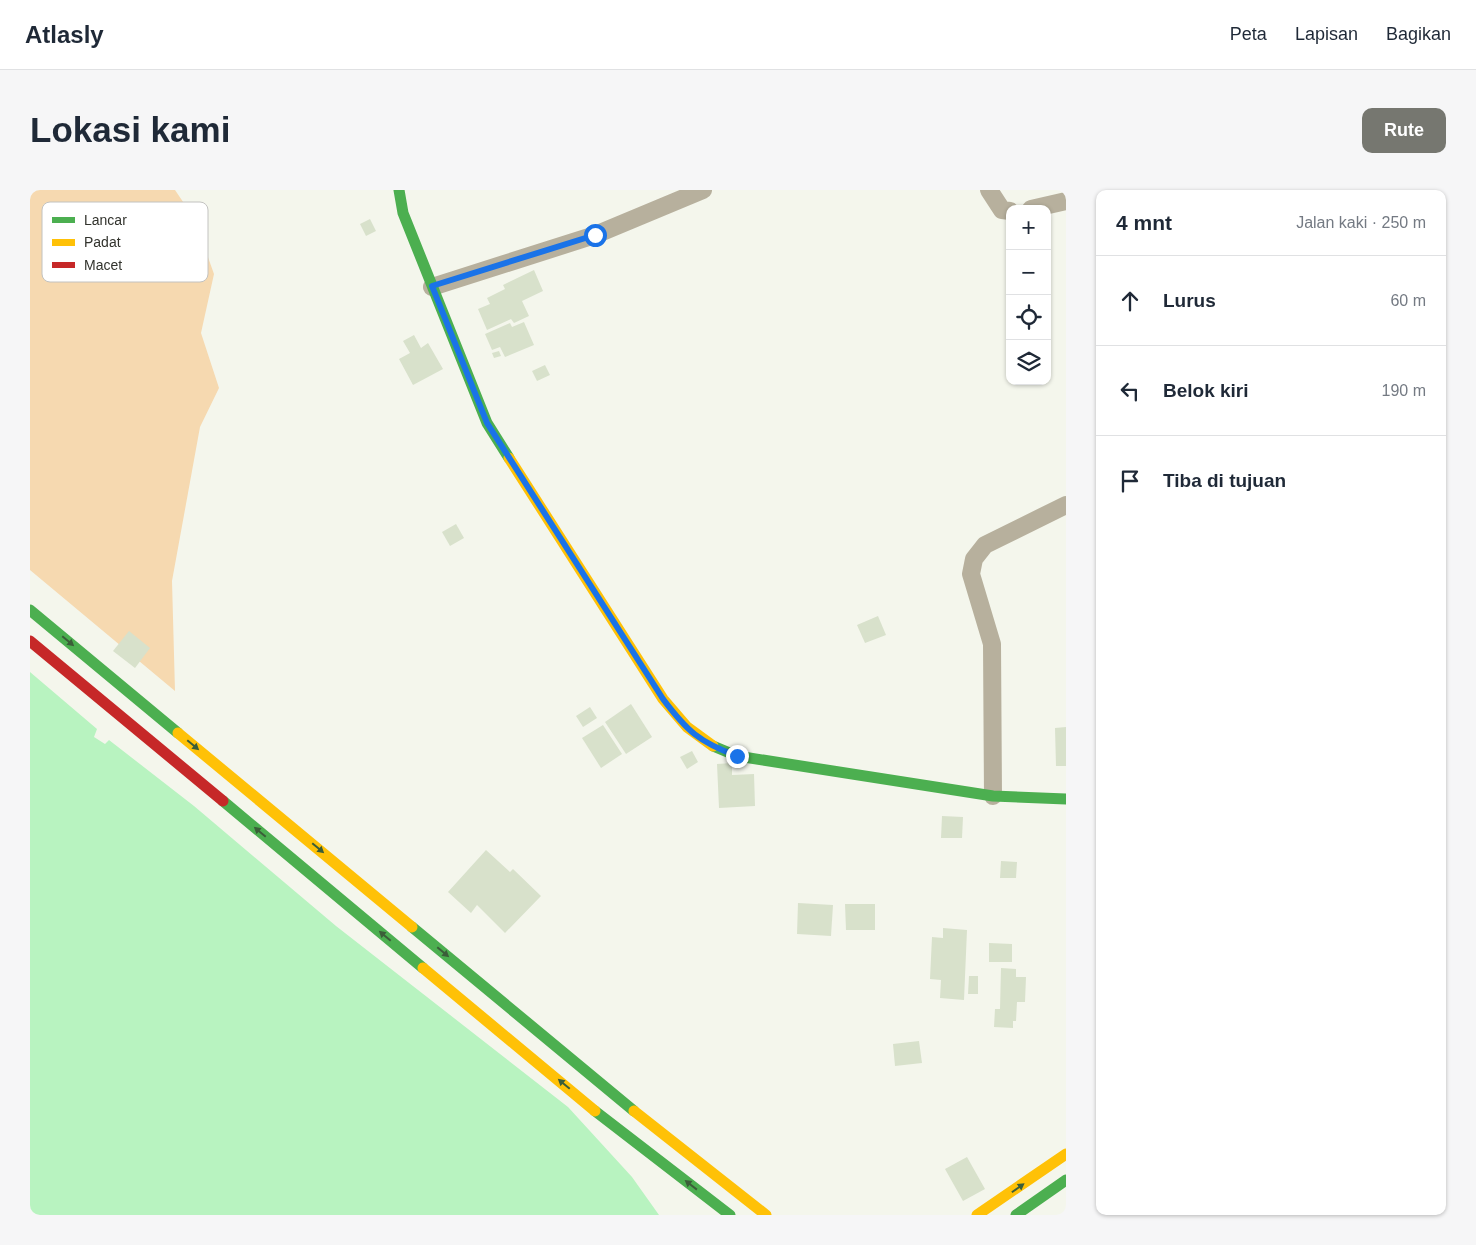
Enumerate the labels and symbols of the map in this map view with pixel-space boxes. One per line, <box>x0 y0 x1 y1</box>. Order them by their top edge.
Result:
legend <box>42 202 208 282</box>
text: Lancar <box>84 212 127 228</box>
route start <box>584 224 607 247</box>
text: Padat <box>84 234 121 250</box>
text: Macet <box>84 257 122 273</box>
one-way arrow <box>61 636 74 647</box>
one-way arrow <box>186 739 199 750</box>
route end <box>726 745 749 768</box>
one-way arrow <box>254 826 267 837</box>
one-way arrow <box>311 843 324 854</box>
one-way arrow <box>379 930 392 941</box>
one-way arrow <box>436 947 449 958</box>
one-way arrow <box>558 1079 571 1090</box>
one-way arrow <box>685 1180 698 1191</box>
one-way arrow <box>1011 1183 1025 1193</box>

